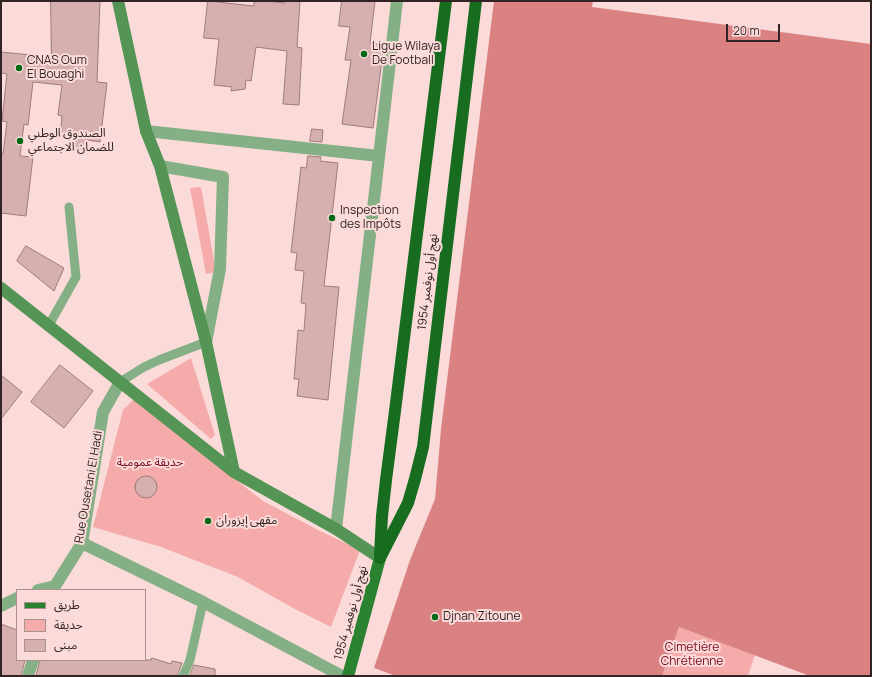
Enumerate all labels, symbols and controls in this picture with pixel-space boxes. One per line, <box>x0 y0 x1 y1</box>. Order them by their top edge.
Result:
scale bar <box>728 16 782 42</box>
text: 20 m <box>733 22 760 39</box>
place label: Ligue Wilaya De Football <box>372 40 440 68</box>
marker: Ligue Wilaya De Football <box>359 49 369 59</box>
place label: CNAS Oum El Bouaghi <box>27 54 87 82</box>
marker: CNAS Oum El Bouaghi <box>14 63 24 73</box>
place label: الصندوق الوطني للضمان الاجتماعي <box>28 127 114 155</box>
marker: الصندوق الوطني للضمان الاجتماعي <box>15 136 25 146</box>
place label: Inspection des Impôts <box>340 204 401 232</box>
marker: Inspection des Impôts <box>327 213 337 223</box>
street label: نهج أول نوفمبر 1954 <box>415 233 441 331</box>
street label: Rue Ousetani El Hadi <box>72 430 106 544</box>
park label: حديقة عمومية <box>117 456 183 470</box>
place label: مقهى إيزوران <box>216 514 277 528</box>
marker: مقهى إيزوران <box>203 516 213 526</box>
street label: نهج أول نوفمبر 1954 <box>331 564 371 662</box>
legend <box>16 589 146 661</box>
text: طريق <box>54 596 80 613</box>
place label: Djnan Zitoune <box>443 610 520 624</box>
marker: Djnan Zitoune <box>430 612 440 622</box>
text: حديقة <box>54 616 83 633</box>
text: مبنى <box>54 636 77 653</box>
park label: Cimetière Chrétienne <box>661 641 723 669</box>

